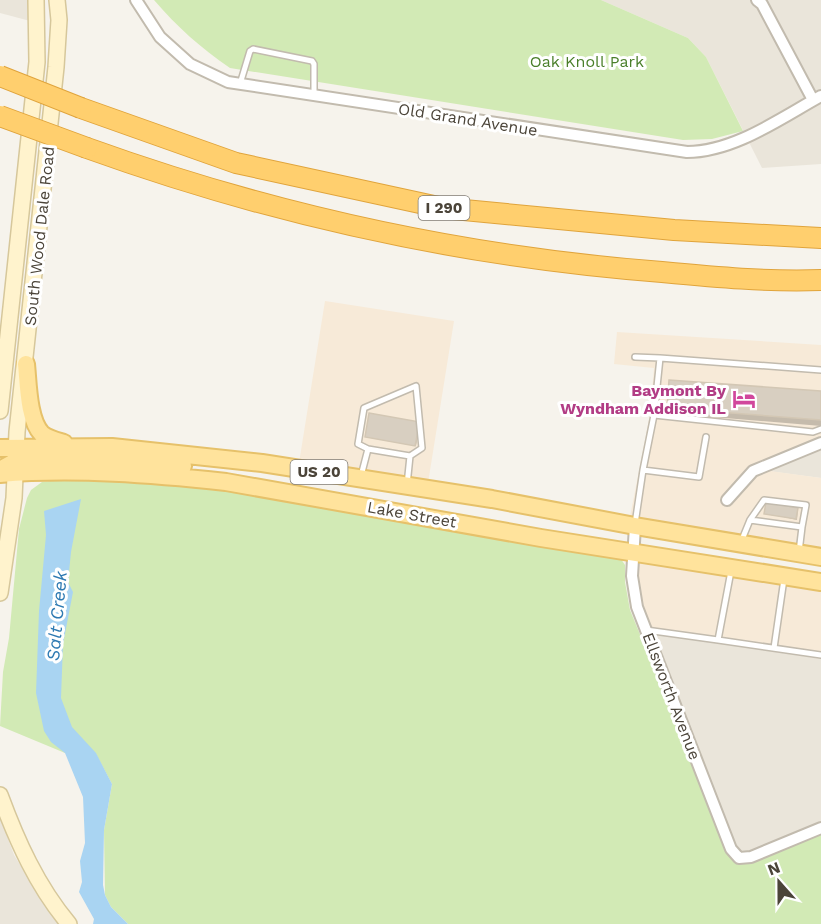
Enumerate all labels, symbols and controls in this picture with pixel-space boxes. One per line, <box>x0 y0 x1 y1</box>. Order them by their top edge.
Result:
park label: Oak Knoll Park <box>530 52 644 71</box>
street label: Old Grand Avenue <box>397 99 539 140</box>
street label: South Wood Dale Road <box>21 145 58 327</box>
road number: I 290 <box>418 196 470 220</box>
place label: Baymont By Wyndham Addison IL <box>560 381 727 418</box>
hotel icon: Baymont By Wyndham Addison IL <box>731 386 757 412</box>
road number: US 20 <box>290 460 348 484</box>
street label: Lake Street <box>366 497 458 532</box>
water label: Salt Creek <box>42 569 71 662</box>
street label: Ellsworth Avenue <box>639 630 705 762</box>
north arrow <box>749 852 809 912</box>
text: N <box>765 857 783 879</box>

